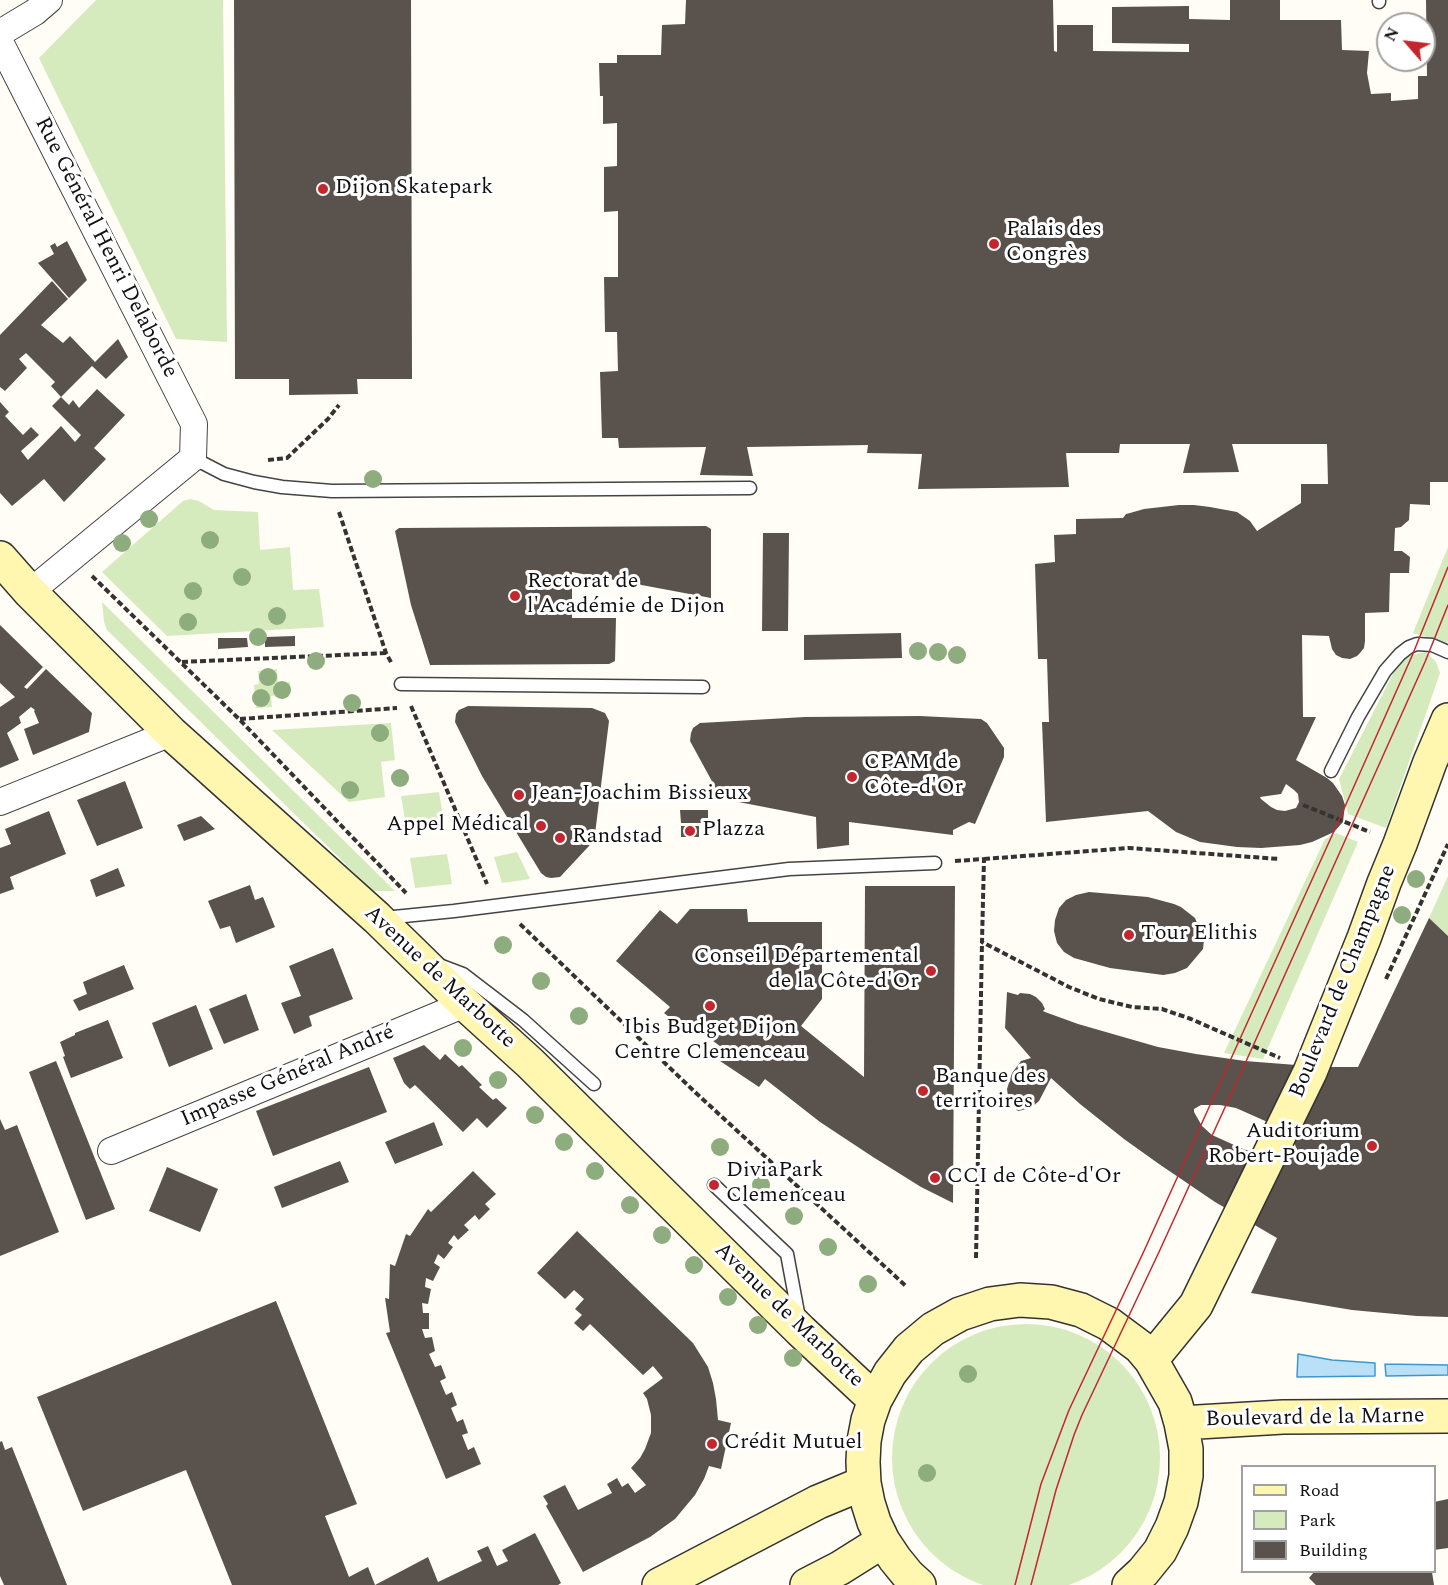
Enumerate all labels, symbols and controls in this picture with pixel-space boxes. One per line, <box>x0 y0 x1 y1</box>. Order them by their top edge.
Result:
north arrow <box>1376 12 1436 72</box>
text: N <box>1378 23 1406 46</box>
street label: Rue Général Henri Delaborde <box>28 113 182 383</box>
place label: Dijon Skatepark <box>335 176 493 202</box>
marker: Dijon Skatepark <box>316 182 330 196</box>
place label: Palais des Congrès <box>1006 218 1102 270</box>
marker: Palais des Congrès <box>987 237 1001 251</box>
place label: Rectorat de l'Académie de Dijon <box>527 570 725 622</box>
marker: Rectorat de l'Académie de Dijon <box>508 589 522 603</box>
place label: CPAM de Côte-d'Or <box>864 751 963 802</box>
marker: CPAM de Côte-d'Or <box>845 770 859 784</box>
place label: Jean-Joachim Bissieux <box>531 782 748 808</box>
marker: Jean-Joachim Bissieux <box>512 788 526 802</box>
place label: Appel Médical <box>386 813 529 839</box>
place label: Plazza <box>702 818 765 844</box>
marker: Appel Médical <box>534 819 548 833</box>
marker: Plazza <box>683 824 697 838</box>
place label: Randstad <box>572 825 663 851</box>
marker: Randstad <box>553 831 567 845</box>
street label: Boulevard de Champagne <box>1285 862 1403 1102</box>
street label: Avenue de Marbotte <box>358 901 520 1055</box>
place label: Tour Elithis <box>1141 922 1258 948</box>
marker: Tour Elithis <box>1122 928 1136 942</box>
place label: Conseil Départemental de la Côte-d'Or <box>694 945 919 996</box>
marker: Conseil Départemental de la Côte-d'Or <box>924 964 938 978</box>
marker: Ibis Budget Dijon Centre Clemenceau <box>703 999 717 1013</box>
place label: Ibis Budget Dijon Centre Clemenceau <box>614 1016 806 1068</box>
street label: Impasse Général André <box>177 1020 399 1134</box>
place label: Banque des territoires <box>935 1065 1046 1116</box>
marker: Banque des territoires <box>916 1084 930 1098</box>
place label: Auditorium Robert-Poujade <box>1208 1120 1360 1172</box>
marker: Auditorium Robert-Poujade <box>1365 1139 1379 1153</box>
place label: DiviaPark Clemenceau <box>726 1159 846 1210</box>
place label: CCI de Côte-d'Or <box>947 1165 1121 1191</box>
marker: CCI de Côte-d'Or <box>928 1171 942 1185</box>
marker: DiviaPark Clemenceau <box>707 1178 721 1192</box>
street label: Avenue de Marbotte <box>708 1238 868 1394</box>
street label: Boulevard de la Marne <box>1205 1404 1425 1434</box>
place label: Crédit Mutuel <box>724 1431 863 1457</box>
marker: Crédit Mutuel <box>705 1437 719 1451</box>
legend <box>1241 1465 1436 1573</box>
text: Road <box>1299 1477 1340 1504</box>
text: Park <box>1299 1507 1336 1534</box>
text: Building <box>1299 1537 1368 1564</box>

